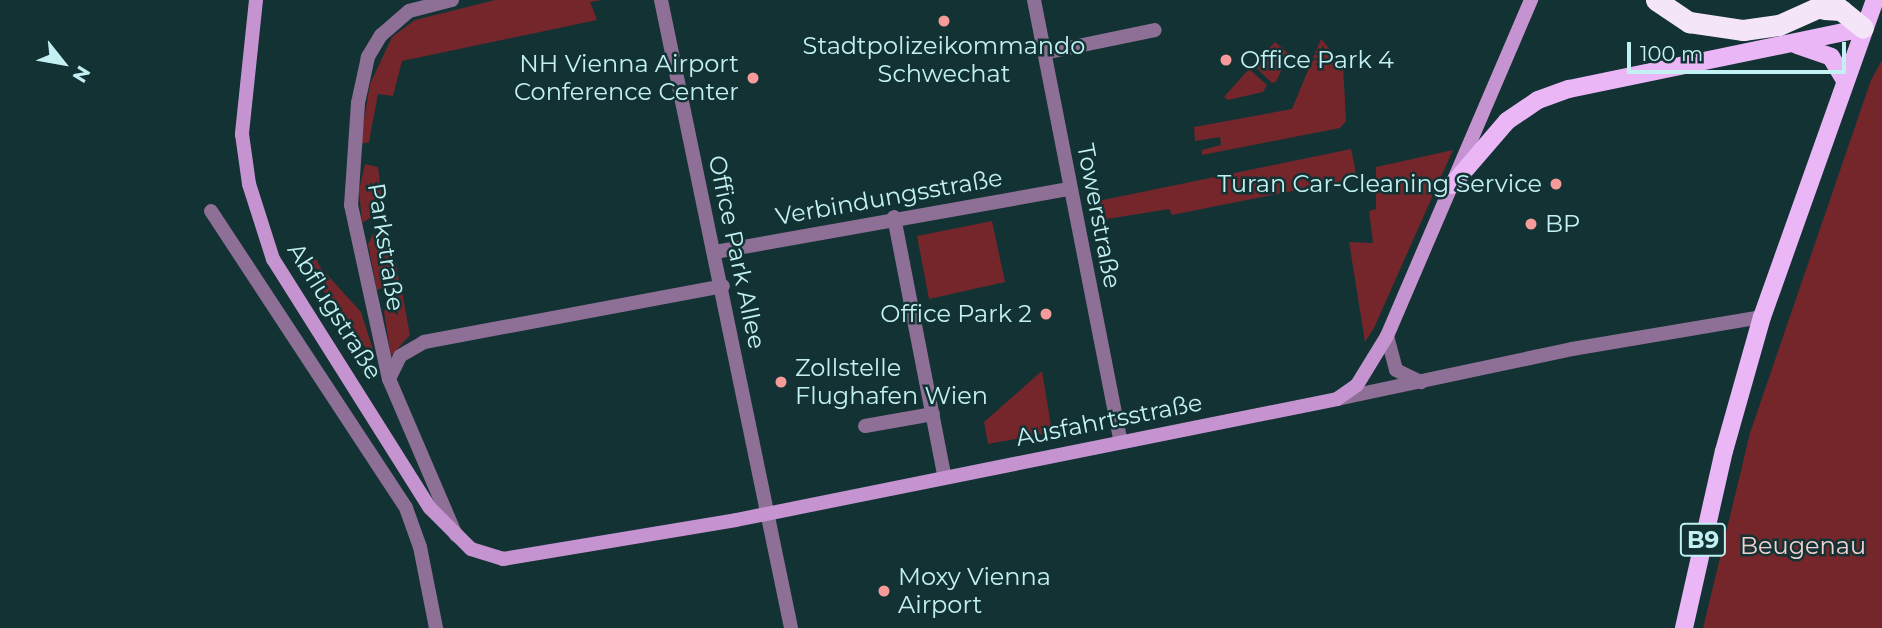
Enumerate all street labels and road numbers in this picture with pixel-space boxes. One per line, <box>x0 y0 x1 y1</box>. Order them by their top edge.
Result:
street label: Towerstraße <box>1071 141 1127 291</box>
street label: Office Park Allee <box>702 153 772 351</box>
street label: Verbindungsstraße <box>773 163 1005 231</box>
street label: Parkstraße <box>362 181 410 313</box>
street label: Abflugstraße <box>282 237 388 385</box>
street label: Ausfahrtsstraße <box>1013 388 1205 452</box>
road number: B9 <box>1678 520 1728 560</box>

